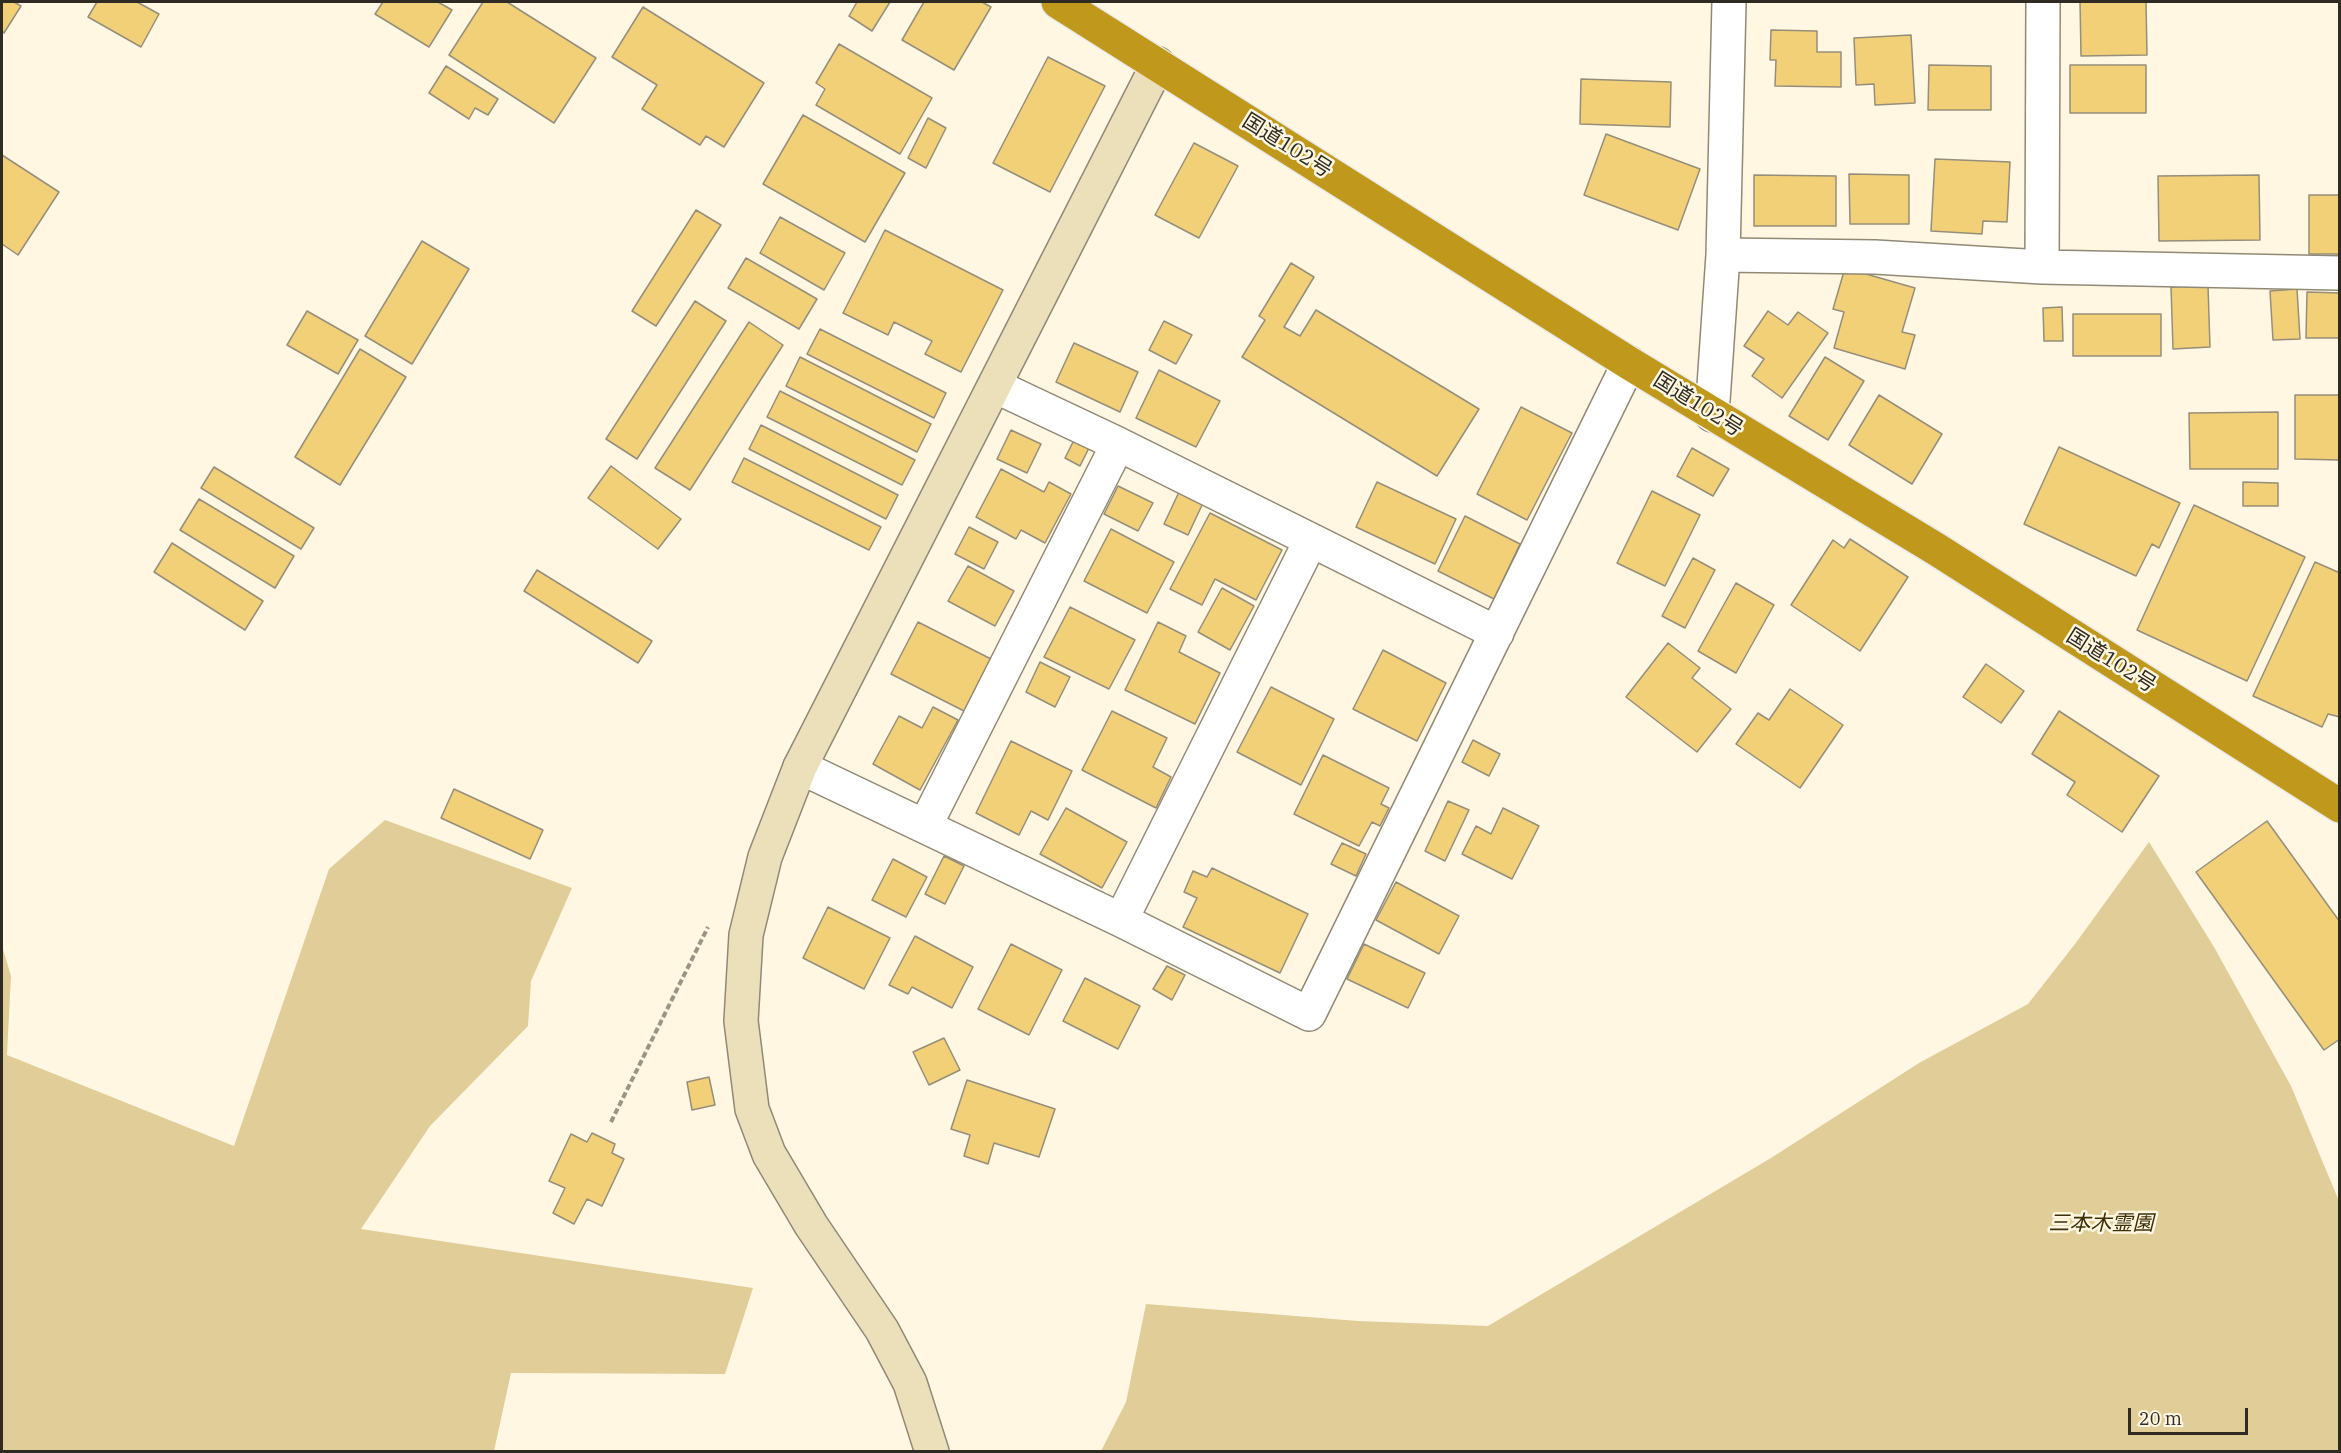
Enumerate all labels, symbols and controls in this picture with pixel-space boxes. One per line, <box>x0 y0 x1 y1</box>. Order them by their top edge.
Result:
street label: 国道102号 <box>1238 109 1336 183</box>
street label: 国道102号 <box>1649 368 1747 442</box>
street label: 国道102号 <box>2062 624 2160 698</box>
park label: 三本木霊園 <box>2049 1211 2153 1237</box>
scale bar <box>2131 1396 2251 1434</box>
text: 20 m <box>2139 1407 2182 1430</box>

